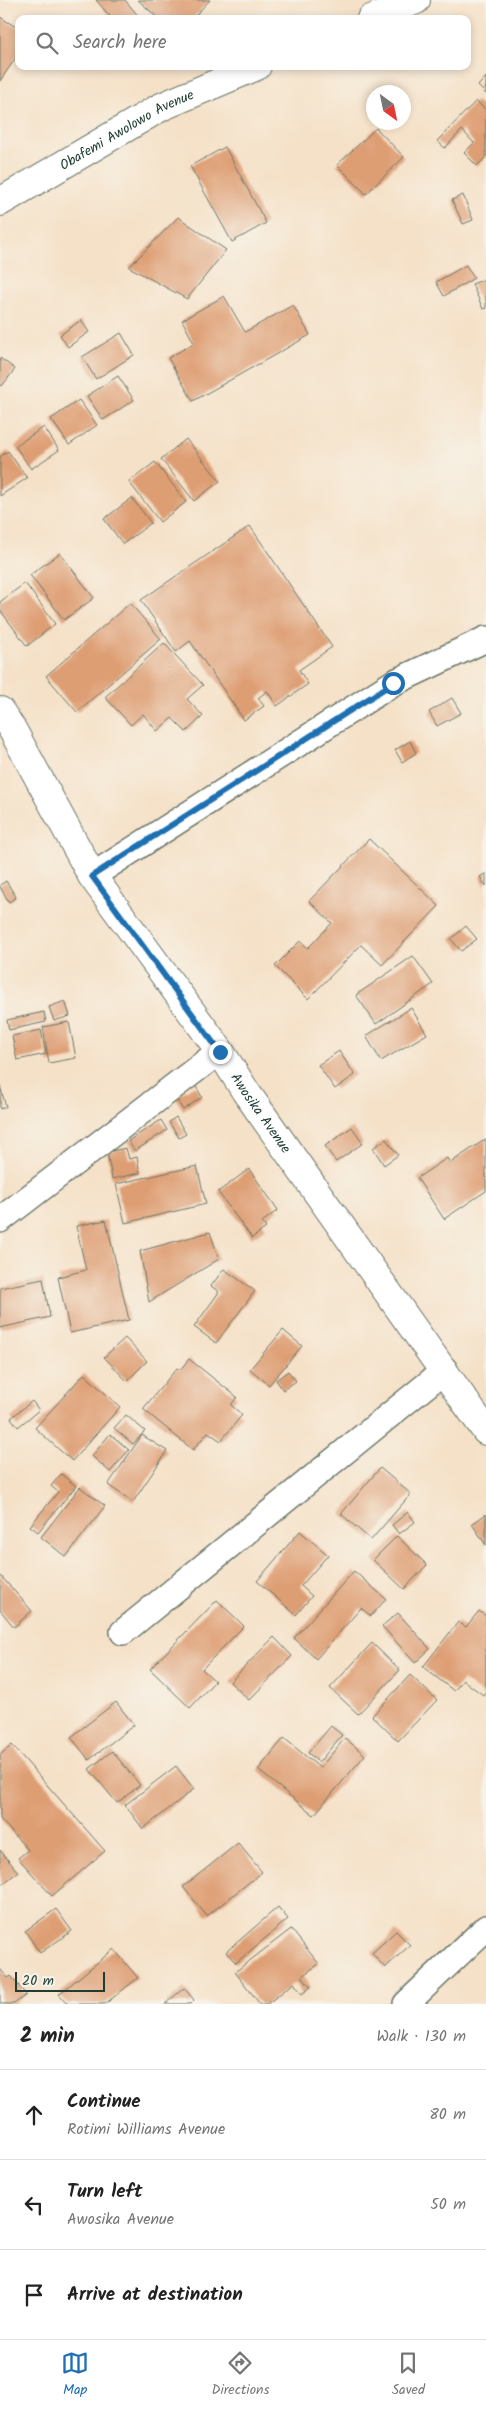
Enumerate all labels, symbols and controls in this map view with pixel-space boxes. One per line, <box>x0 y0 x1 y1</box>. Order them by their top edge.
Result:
search box <box>15 15 471 70</box>
text: Search here <box>73 28 167 58</box>
icon: search <box>33 29 61 57</box>
street label: Obafemi Awolowo Avenue <box>56 84 198 177</box>
north arrow <box>366 85 411 130</box>
route start <box>382 672 405 695</box>
route end <box>209 1041 232 1064</box>
street label: Awosika Avenue <box>225 1069 296 1159</box>
scale bar <box>15 1969 105 1992</box>
text: 20 m <box>22 1970 54 1992</box>
text: 2 min <box>20 2020 75 2053</box>
text: Walk · 130 m <box>377 2024 466 2049</box>
text: Continue <box>67 2087 140 2117</box>
icon: ahead <box>20 2101 48 2129</box>
text: 80 m <box>429 2102 466 2127</box>
text: Rotimi Williams Avenue <box>67 2117 225 2142</box>
text: Turn left <box>67 2177 142 2207</box>
icon: left <box>20 2191 48 2219</box>
text: 50 m <box>430 2192 466 2217</box>
text: Awosika Avenue <box>67 2207 174 2232</box>
text: Arrive at destination <box>67 2280 243 2310</box>
icon: arrive <box>20 2281 48 2309</box>
tab: Map <box>61 2349 89 2401</box>
tab: Directions <box>211 2349 269 2401</box>
tab: Saved <box>392 2349 425 2401</box>

